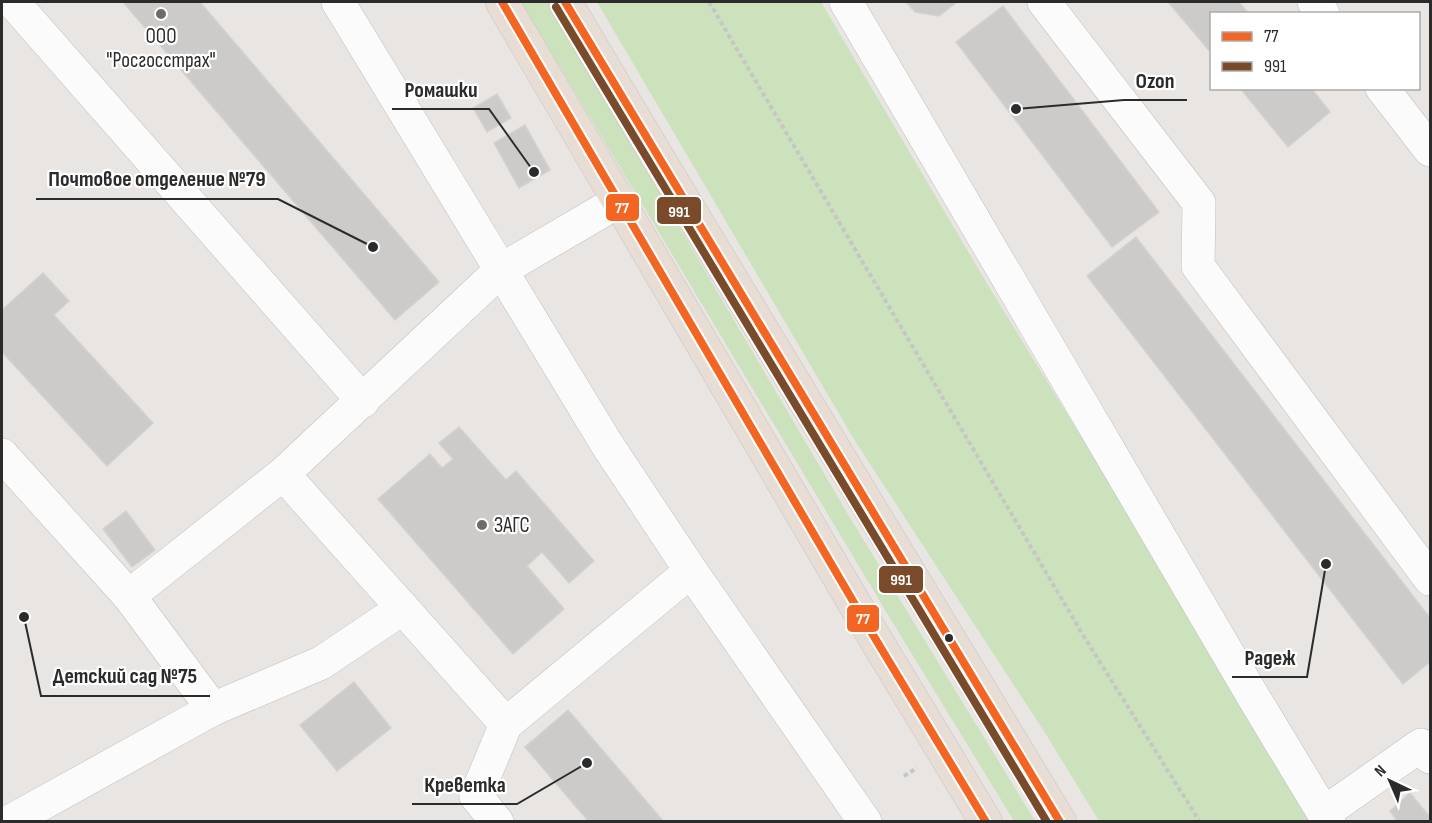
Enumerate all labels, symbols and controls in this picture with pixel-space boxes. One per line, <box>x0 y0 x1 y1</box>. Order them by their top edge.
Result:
marker: ООО "Росгосстрах" <box>154 7 168 21</box>
legend <box>1210 12 1420 90</box>
place label: ООО "Росгосстрах" <box>106 24 216 73</box>
text: 77 <box>1264 26 1279 47</box>
text: 991 <box>1264 56 1287 77</box>
callout: Ozon <box>1124 60 1187 100</box>
text: Ozon <box>1136 68 1174 95</box>
callout: Ромашки <box>392 69 489 109</box>
text: Ромашки <box>404 77 478 104</box>
callout: Почтовое отделение №79 <box>36 159 278 199</box>
text: Почтовое отделение №79 <box>48 166 266 193</box>
line badge: 77 <box>605 193 640 222</box>
line badge: 991 <box>656 196 702 225</box>
text: 77 <box>615 199 629 218</box>
text: 991 <box>668 203 690 222</box>
place label: ЗАГС <box>494 513 530 538</box>
marker: ЗАГС <box>475 518 489 532</box>
line badge: 991 <box>878 565 924 594</box>
text: 991 <box>890 571 912 590</box>
line badge: 77 <box>846 604 880 633</box>
text: 77 <box>856 610 870 629</box>
unlabelled marker <box>943 632 955 644</box>
callout: Радеж <box>1232 637 1307 677</box>
text: Радеж <box>1245 645 1296 672</box>
callout: Детский сад №75 <box>41 656 210 696</box>
text: Детский сад №75 <box>53 663 197 690</box>
north arrow <box>1360 751 1420 811</box>
text: N <box>1371 761 1390 781</box>
callout: Креветка <box>412 764 517 804</box>
text: Креветка <box>424 772 506 799</box>

